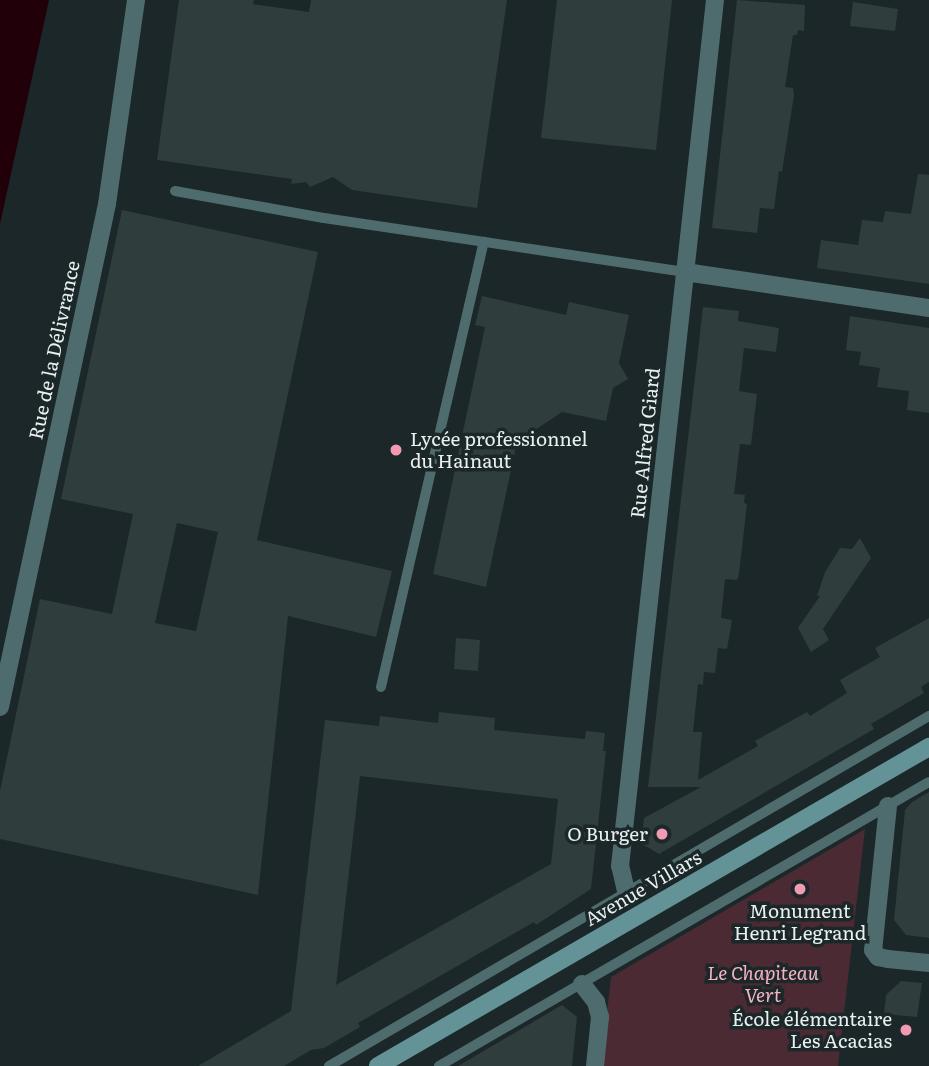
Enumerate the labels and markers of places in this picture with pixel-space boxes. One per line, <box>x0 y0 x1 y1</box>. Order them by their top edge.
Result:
place label: Lycée professionnel du Hainaut <box>410 428 588 472</box>
marker: Lycée professionnel du Hainaut <box>388 442 404 458</box>
place label: O Burger <box>567 823 648 845</box>
marker: O Burger <box>654 826 670 842</box>
marker: Monument Henri Legrand <box>792 881 808 897</box>
place label: Monument Henri Legrand <box>734 900 866 944</box>
place label: École élémentaire Les Acacias <box>732 1008 892 1052</box>
marker: École élémentaire Les Acacias <box>898 1022 914 1038</box>

